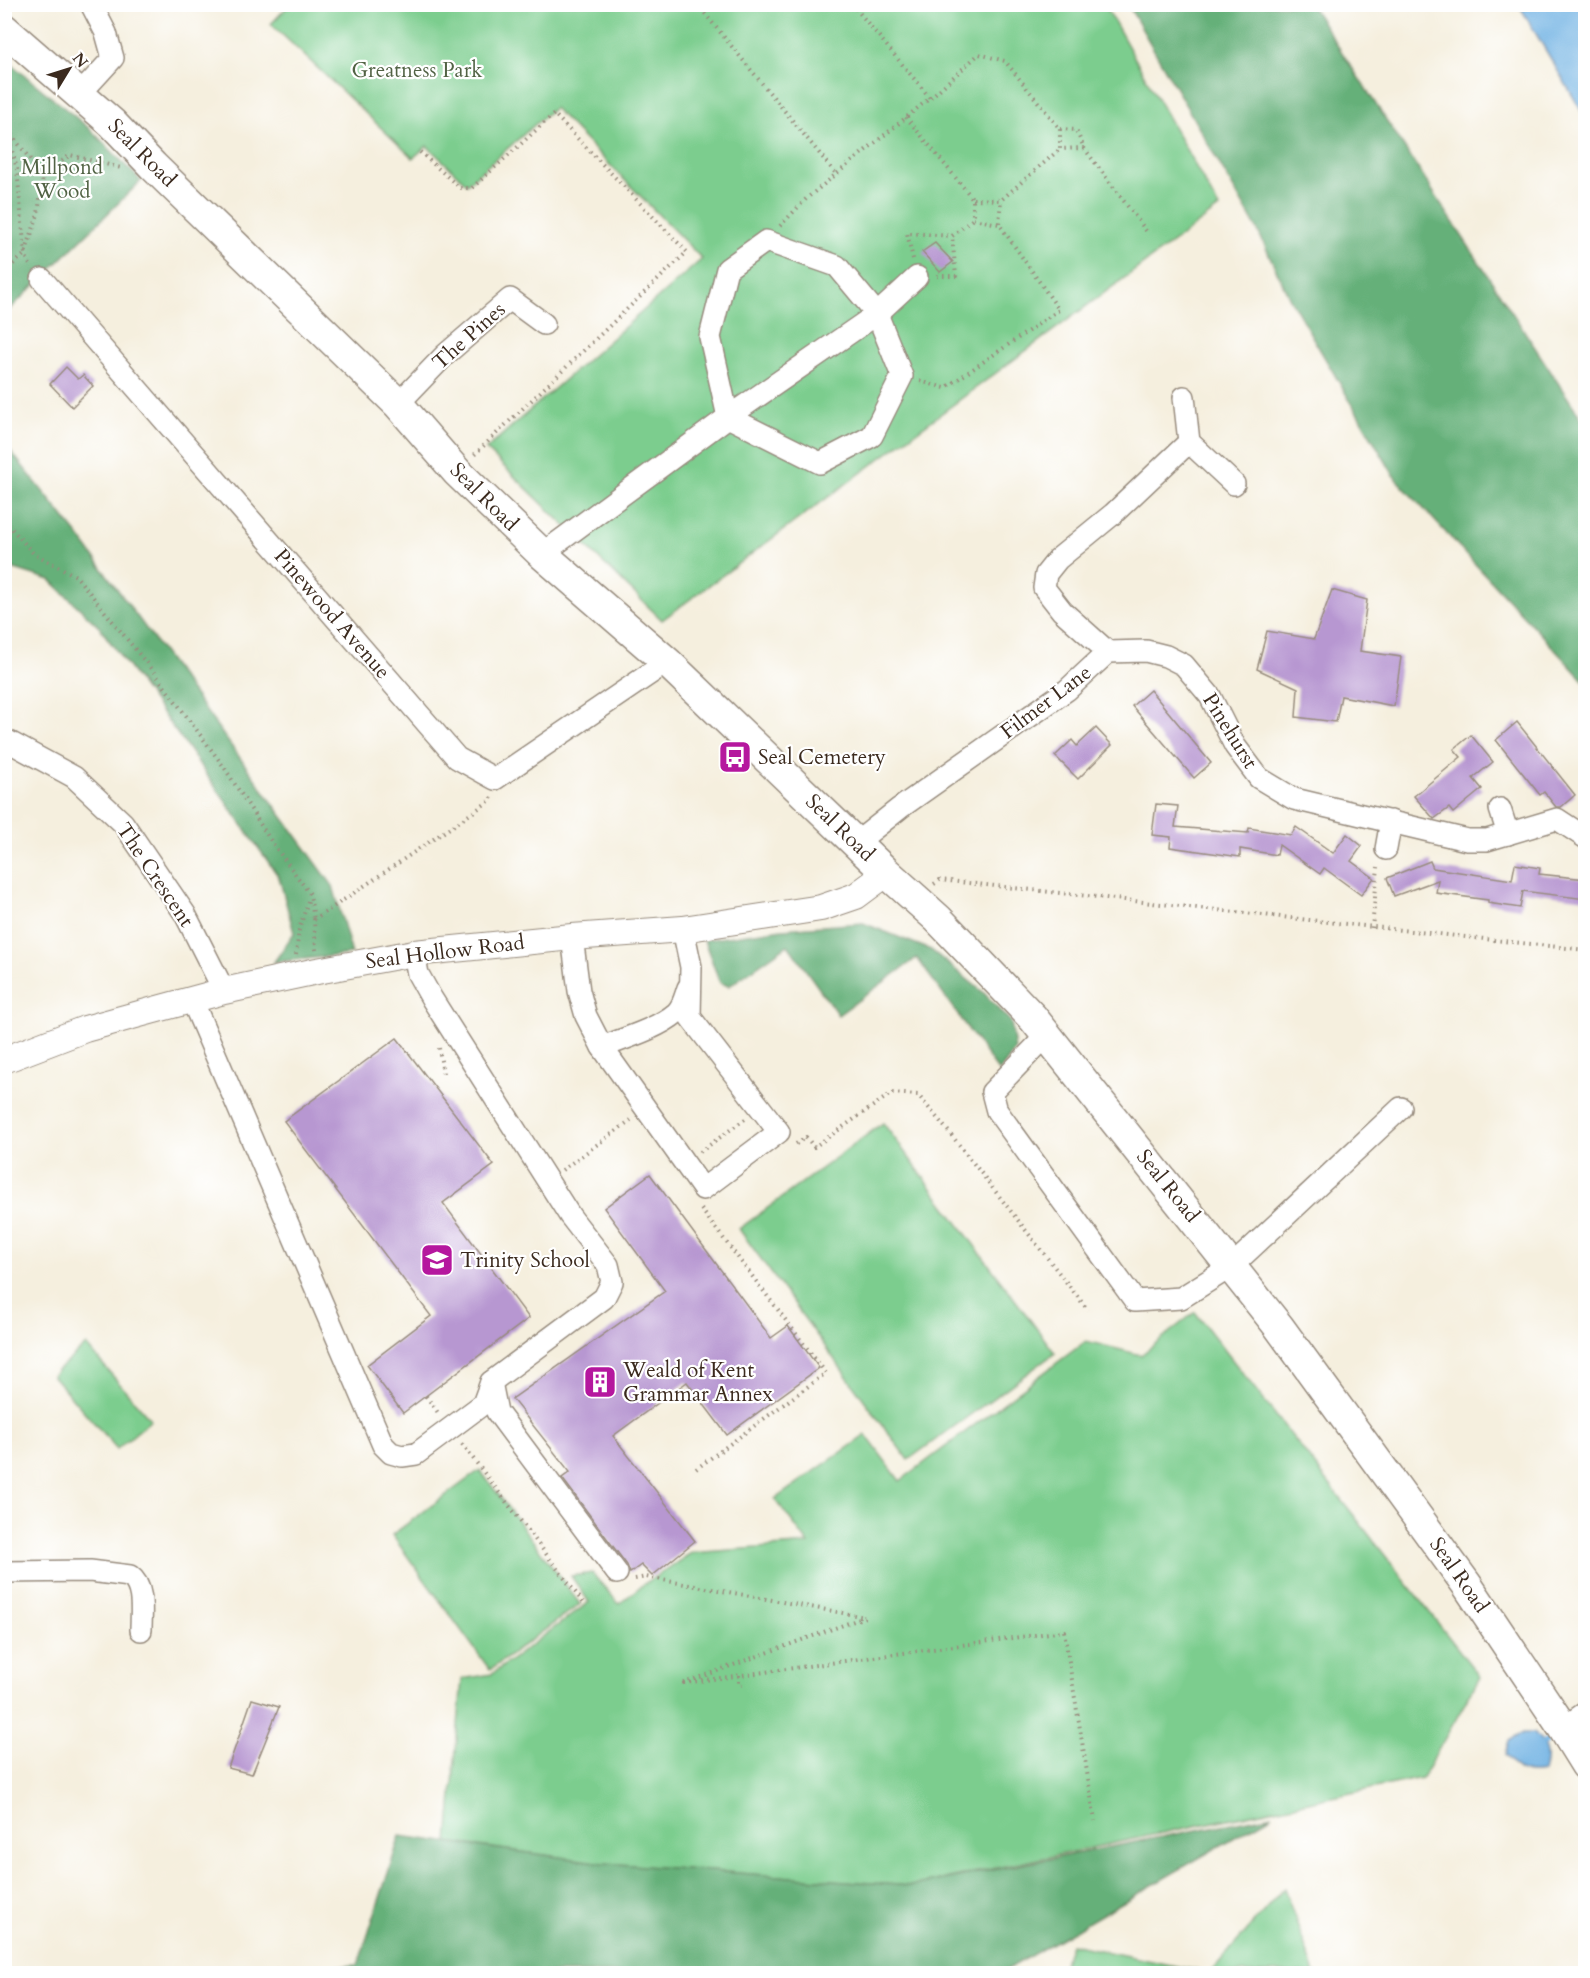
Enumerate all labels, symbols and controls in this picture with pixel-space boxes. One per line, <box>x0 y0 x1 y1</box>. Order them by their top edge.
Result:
north arrow <box>39 39 99 99</box>
text: N <box>67 48 93 73</box>
park label: Greatness Park <box>351 56 483 85</box>
street label: Seal Road <box>101 112 183 194</box>
park label: Millpond Wood <box>21 153 103 206</box>
street label: The Pines <box>426 295 512 377</box>
street label: Seal Road <box>443 456 525 538</box>
street label: Pinewood Avenue <box>267 543 397 685</box>
street label: Filmer Lane <box>995 658 1097 746</box>
street label: Pinehurst <box>1195 688 1265 775</box>
bus stop icon: Seal Cemetery <box>717 739 753 775</box>
place label: Seal Cemetery <box>758 743 886 772</box>
street label: Seal Road <box>799 788 881 868</box>
street label: The Crescent <box>109 817 201 933</box>
street label: Seal Hollow Road <box>364 928 526 976</box>
street label: Seal Road <box>1130 1143 1206 1229</box>
school or university icon: Trinity School <box>419 1242 455 1278</box>
place label: Trinity School <box>460 1246 590 1275</box>
place label: Weald of Kent Grammar Annex <box>622 1356 774 1409</box>
building icon: Weald of Kent Grammar Annex <box>582 1364 618 1400</box>
street label: Seal Road <box>1422 1531 1496 1619</box>

